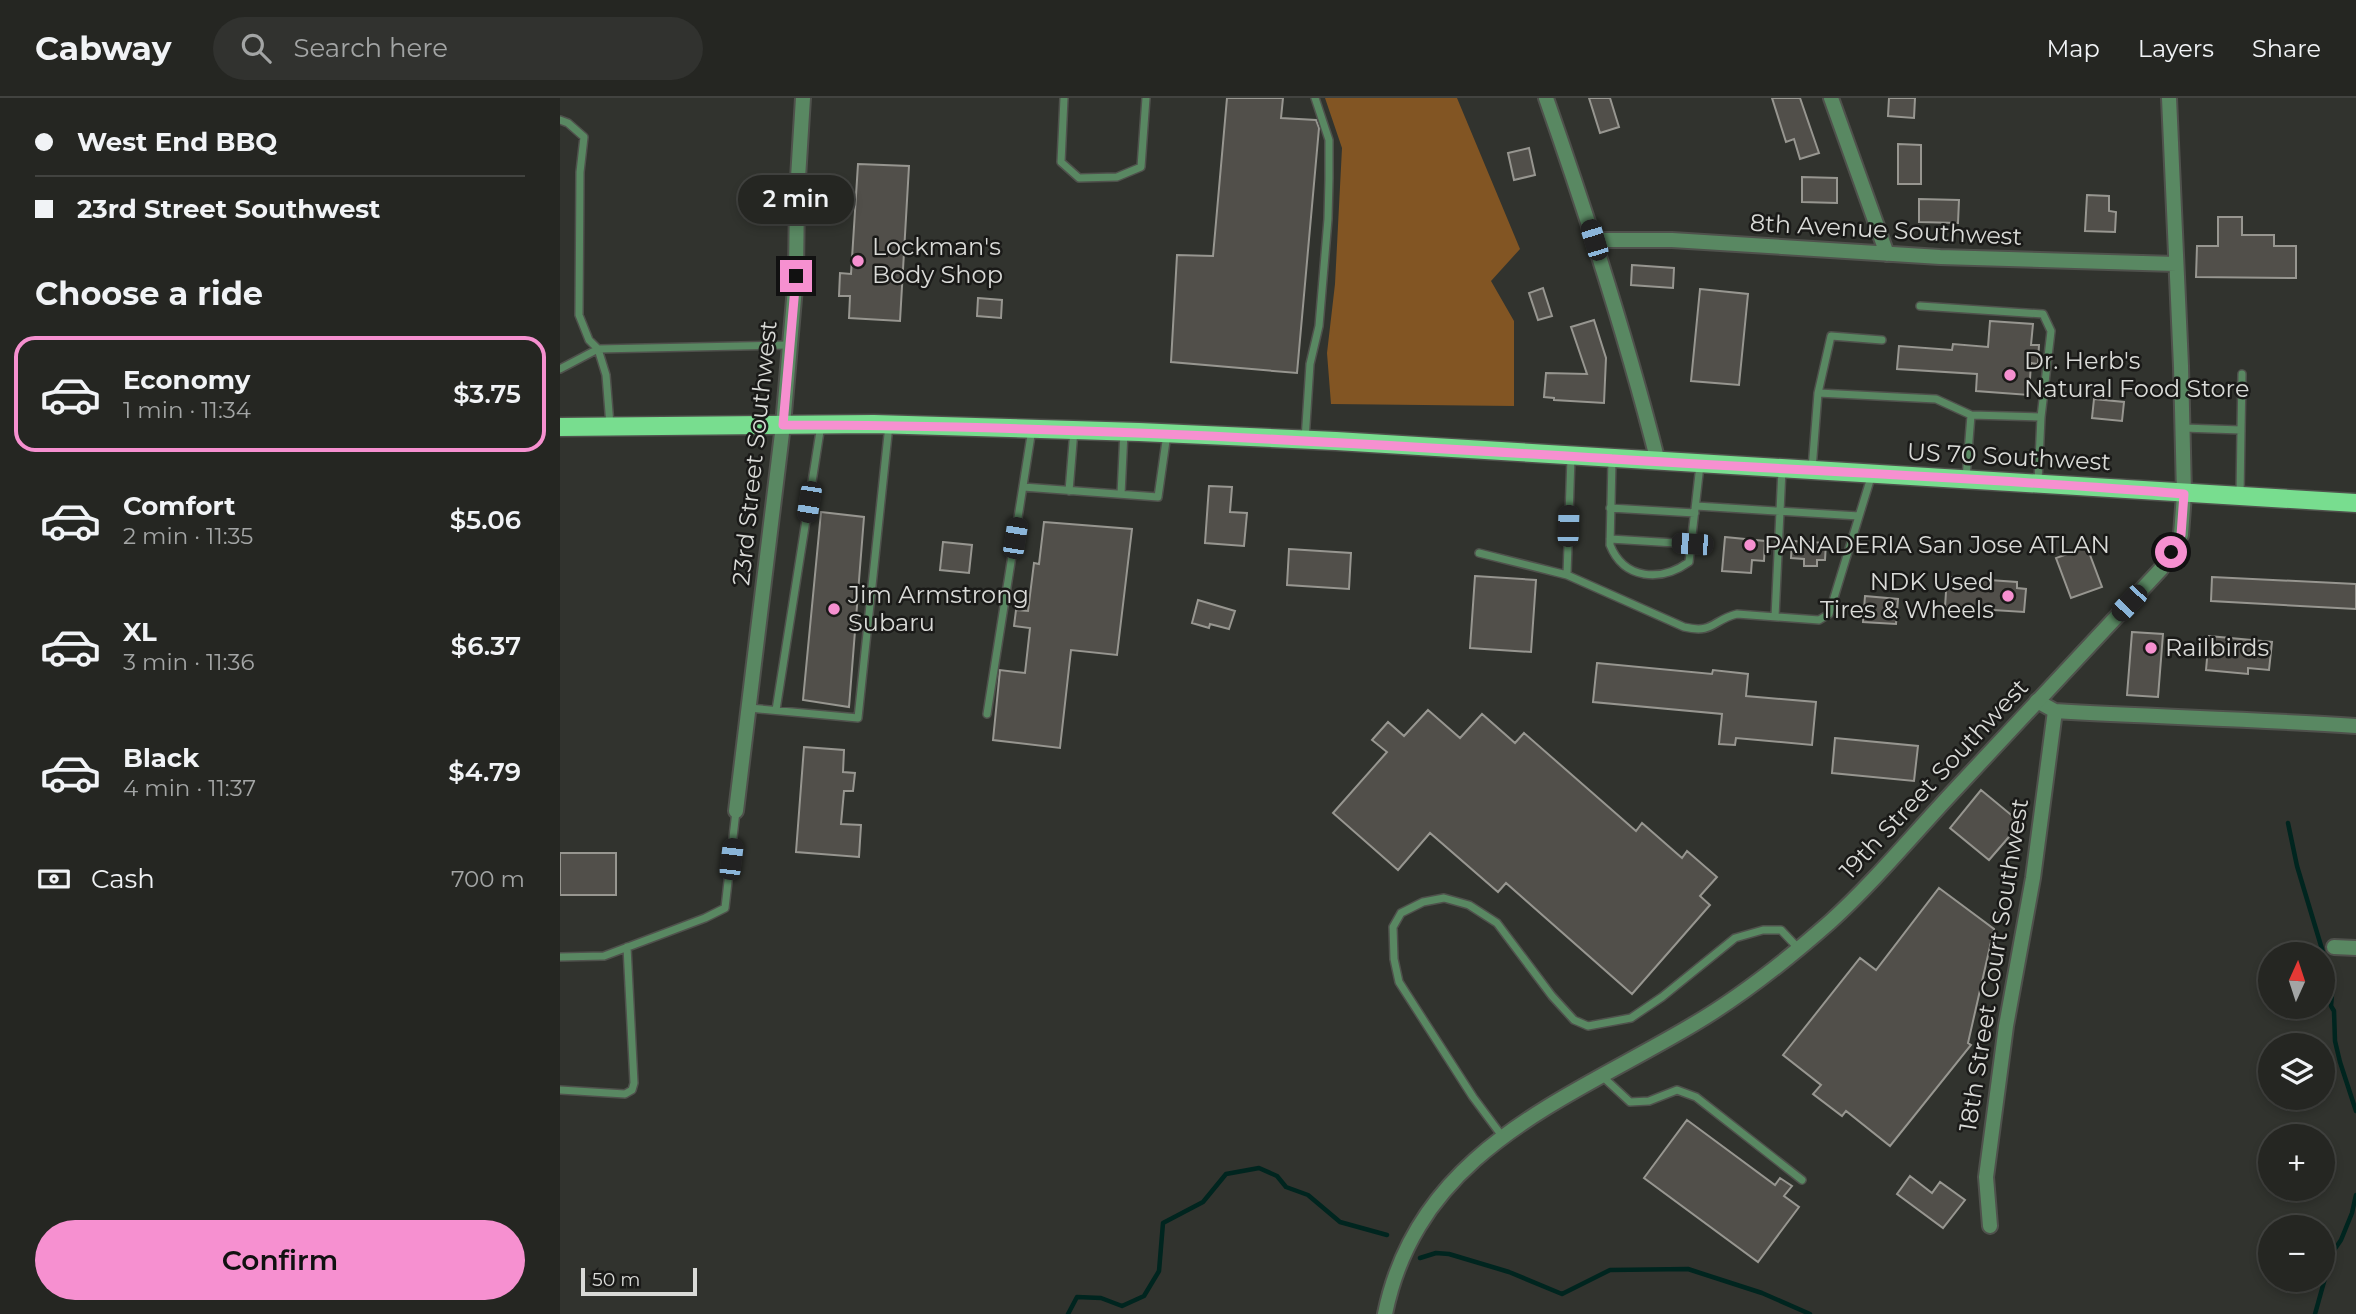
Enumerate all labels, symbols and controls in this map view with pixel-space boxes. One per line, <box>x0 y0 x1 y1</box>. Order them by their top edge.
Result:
search box <box>213 17 703 80</box>
text: Cabway <box>35 28 171 68</box>
icon: search <box>237 29 275 67</box>
text: Search here <box>293 32 448 64</box>
text: Map <box>2046 34 2100 63</box>
text: Layers <box>2138 34 2214 63</box>
text: Share <box>2252 34 2321 63</box>
text: West End BBQ <box>77 126 277 158</box>
callout: 2 min <box>738 174 854 223</box>
text: 2 min <box>763 185 829 213</box>
text: 23rd Street Southwest <box>77 193 380 225</box>
street label: 8th Avenue Southwest <box>1749 208 2023 251</box>
car <box>1578 217 1611 263</box>
place label: Lockman's Body Shop <box>872 232 1003 289</box>
marker: Lockman's Body Shop <box>850 253 866 269</box>
route end <box>780 260 812 292</box>
text: Choose a ride <box>35 274 263 313</box>
street label: 23rd Street Southwest <box>726 319 783 587</box>
place label: Dr. Herb's Natural Food Store <box>2024 346 2249 403</box>
icon: car <box>39 363 102 426</box>
text: Economy <box>123 364 250 396</box>
marker: Dr. Herb's Natural Food Store <box>2002 367 2018 383</box>
text: $3.75 <box>453 378 521 410</box>
text: 1 min · 11:34 <box>123 396 251 424</box>
street label: US 70 Southwest <box>1906 437 2112 476</box>
car <box>796 480 823 524</box>
icon: car <box>39 489 102 552</box>
text: Comfort <box>123 490 235 522</box>
text: $5.06 <box>450 504 521 536</box>
car <box>1557 505 1580 547</box>
car <box>1002 516 1029 560</box>
text: 2 min · 11:35 <box>123 522 253 550</box>
place label: PANADERIA San Jose ATLAN <box>1764 530 2110 559</box>
car <box>1671 532 1714 556</box>
route start <box>2155 536 2187 568</box>
marker: PANADERIA San Jose ATLAN <box>1742 537 1758 553</box>
place label: NDK Used Tires & Wheels <box>1820 567 1994 624</box>
place label: Jim Armstrong Subaru <box>847 580 1029 637</box>
car <box>2107 580 2152 626</box>
marker: NDK Used Tires & Wheels <box>2000 588 2016 604</box>
marker: Jim Armstrong Subaru <box>826 601 842 617</box>
icon: car <box>39 615 102 678</box>
text: XL <box>123 616 157 648</box>
text: $6.37 <box>451 630 521 662</box>
place label: Railbirds <box>2165 633 2269 662</box>
marker: Railbirds <box>2143 640 2159 656</box>
text: 3 min · 11:36 <box>123 648 254 676</box>
street label: 19th Street Southwest <box>1833 672 2034 885</box>
icon: car <box>39 741 102 804</box>
text: Black <box>123 742 199 774</box>
text: $4.79 <box>448 756 521 788</box>
text: 4 min · 11:37 <box>123 774 256 802</box>
street label: 18th Street Court Southwest <box>1953 796 2034 1134</box>
car <box>719 837 744 881</box>
icon: cash <box>35 860 73 898</box>
text: Cash <box>91 863 155 895</box>
text: 700 m <box>451 865 525 893</box>
north arrow <box>2258 942 2334 1018</box>
map controls <box>2258 942 2335 1292</box>
button: layers <box>2258 1033 2335 1110</box>
button: + <box>2258 1124 2335 1201</box>
button: − <box>2258 1215 2335 1292</box>
button: Confirm <box>35 1220 525 1300</box>
scale bar <box>581 1265 696 1297</box>
text: 50 m <box>592 1268 640 1291</box>

